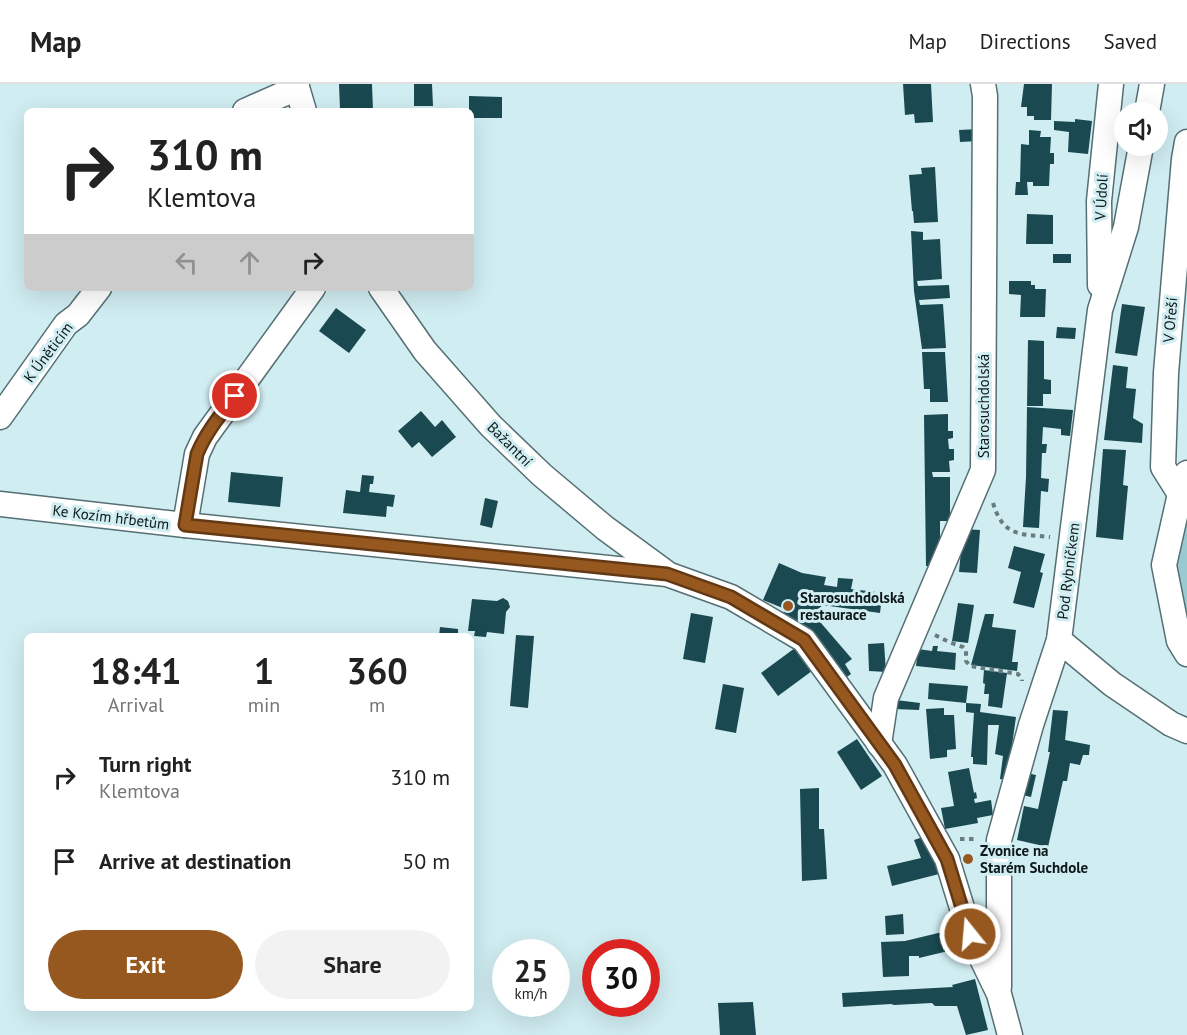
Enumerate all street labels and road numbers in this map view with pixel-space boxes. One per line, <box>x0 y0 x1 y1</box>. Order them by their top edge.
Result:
street label: V Údolí <box>1090 173 1112 222</box>
street label: V Ořeší <box>1158 297 1181 344</box>
street label: K Úněticím <box>19 318 77 386</box>
street label: Starosuchdolská <box>974 354 993 458</box>
street label: Bažantní <box>484 418 536 470</box>
street label: Ke Kozím hřbetům <box>51 500 171 534</box>
street label: Pod Rybníčkem <box>1053 522 1083 620</box>

